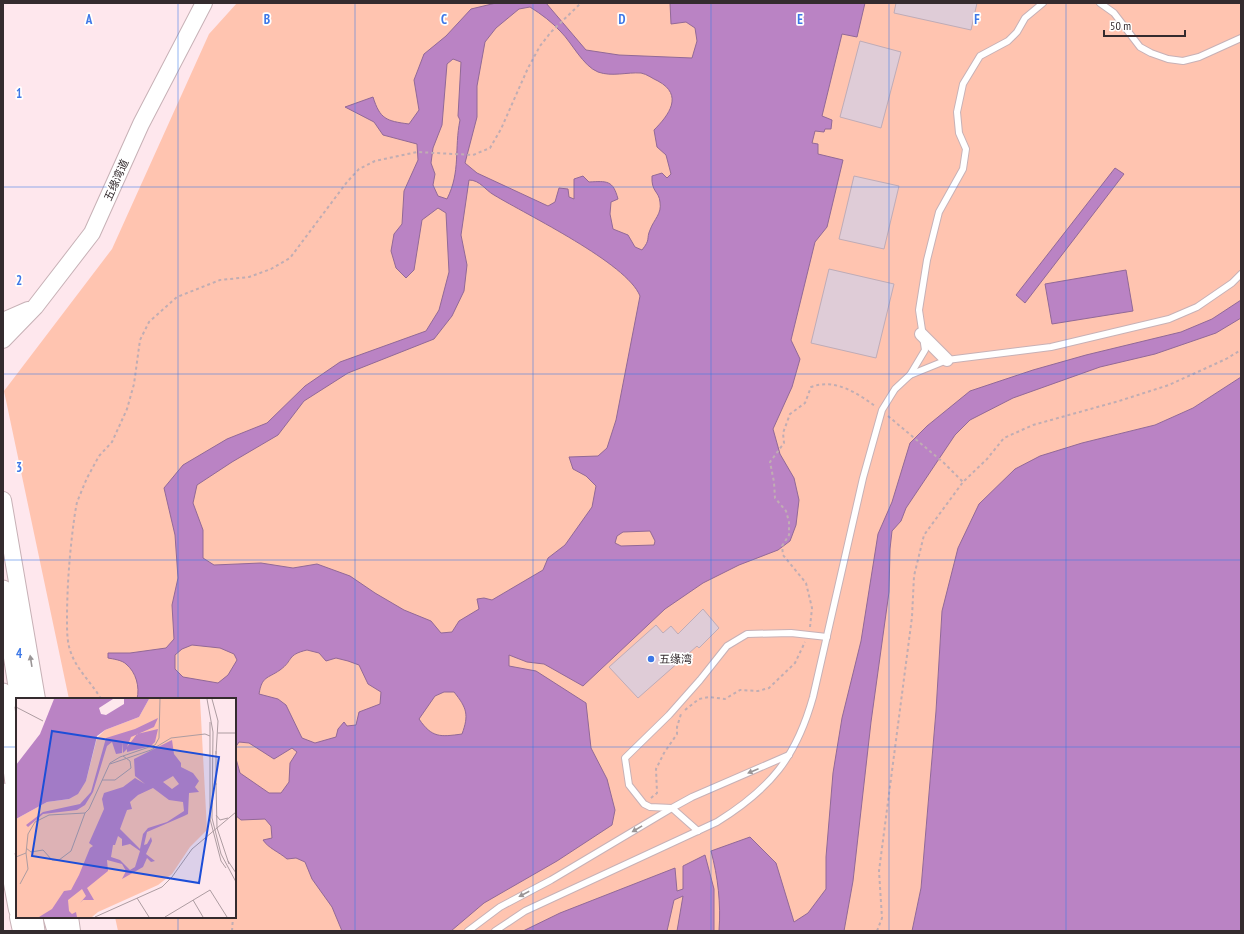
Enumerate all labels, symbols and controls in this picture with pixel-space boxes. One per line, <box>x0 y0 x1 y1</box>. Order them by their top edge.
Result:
text: A <box>85 11 93 28</box>
text: B <box>264 11 270 28</box>
text: C <box>441 11 447 28</box>
text: D <box>619 11 626 28</box>
text: E <box>797 11 803 28</box>
text: F <box>974 11 980 28</box>
scale bar <box>1104 12 1185 38</box>
text: 50 m <box>1110 18 1131 33</box>
text: 1 <box>16 85 22 102</box>
street label: 五缘湾道 <box>101 157 131 203</box>
text: 2 <box>16 272 22 289</box>
text: 3 <box>16 459 22 476</box>
text: 4 <box>16 645 23 662</box>
place label: 五缘湾 <box>659 652 692 666</box>
one-way arrow <box>27 654 33 667</box>
marker: 五缘湾 <box>646 654 656 664</box>
inset map <box>16 698 236 918</box>
one-way arrow <box>747 768 759 774</box>
one-way arrow <box>632 825 642 833</box>
one-way arrow <box>519 891 530 897</box>

